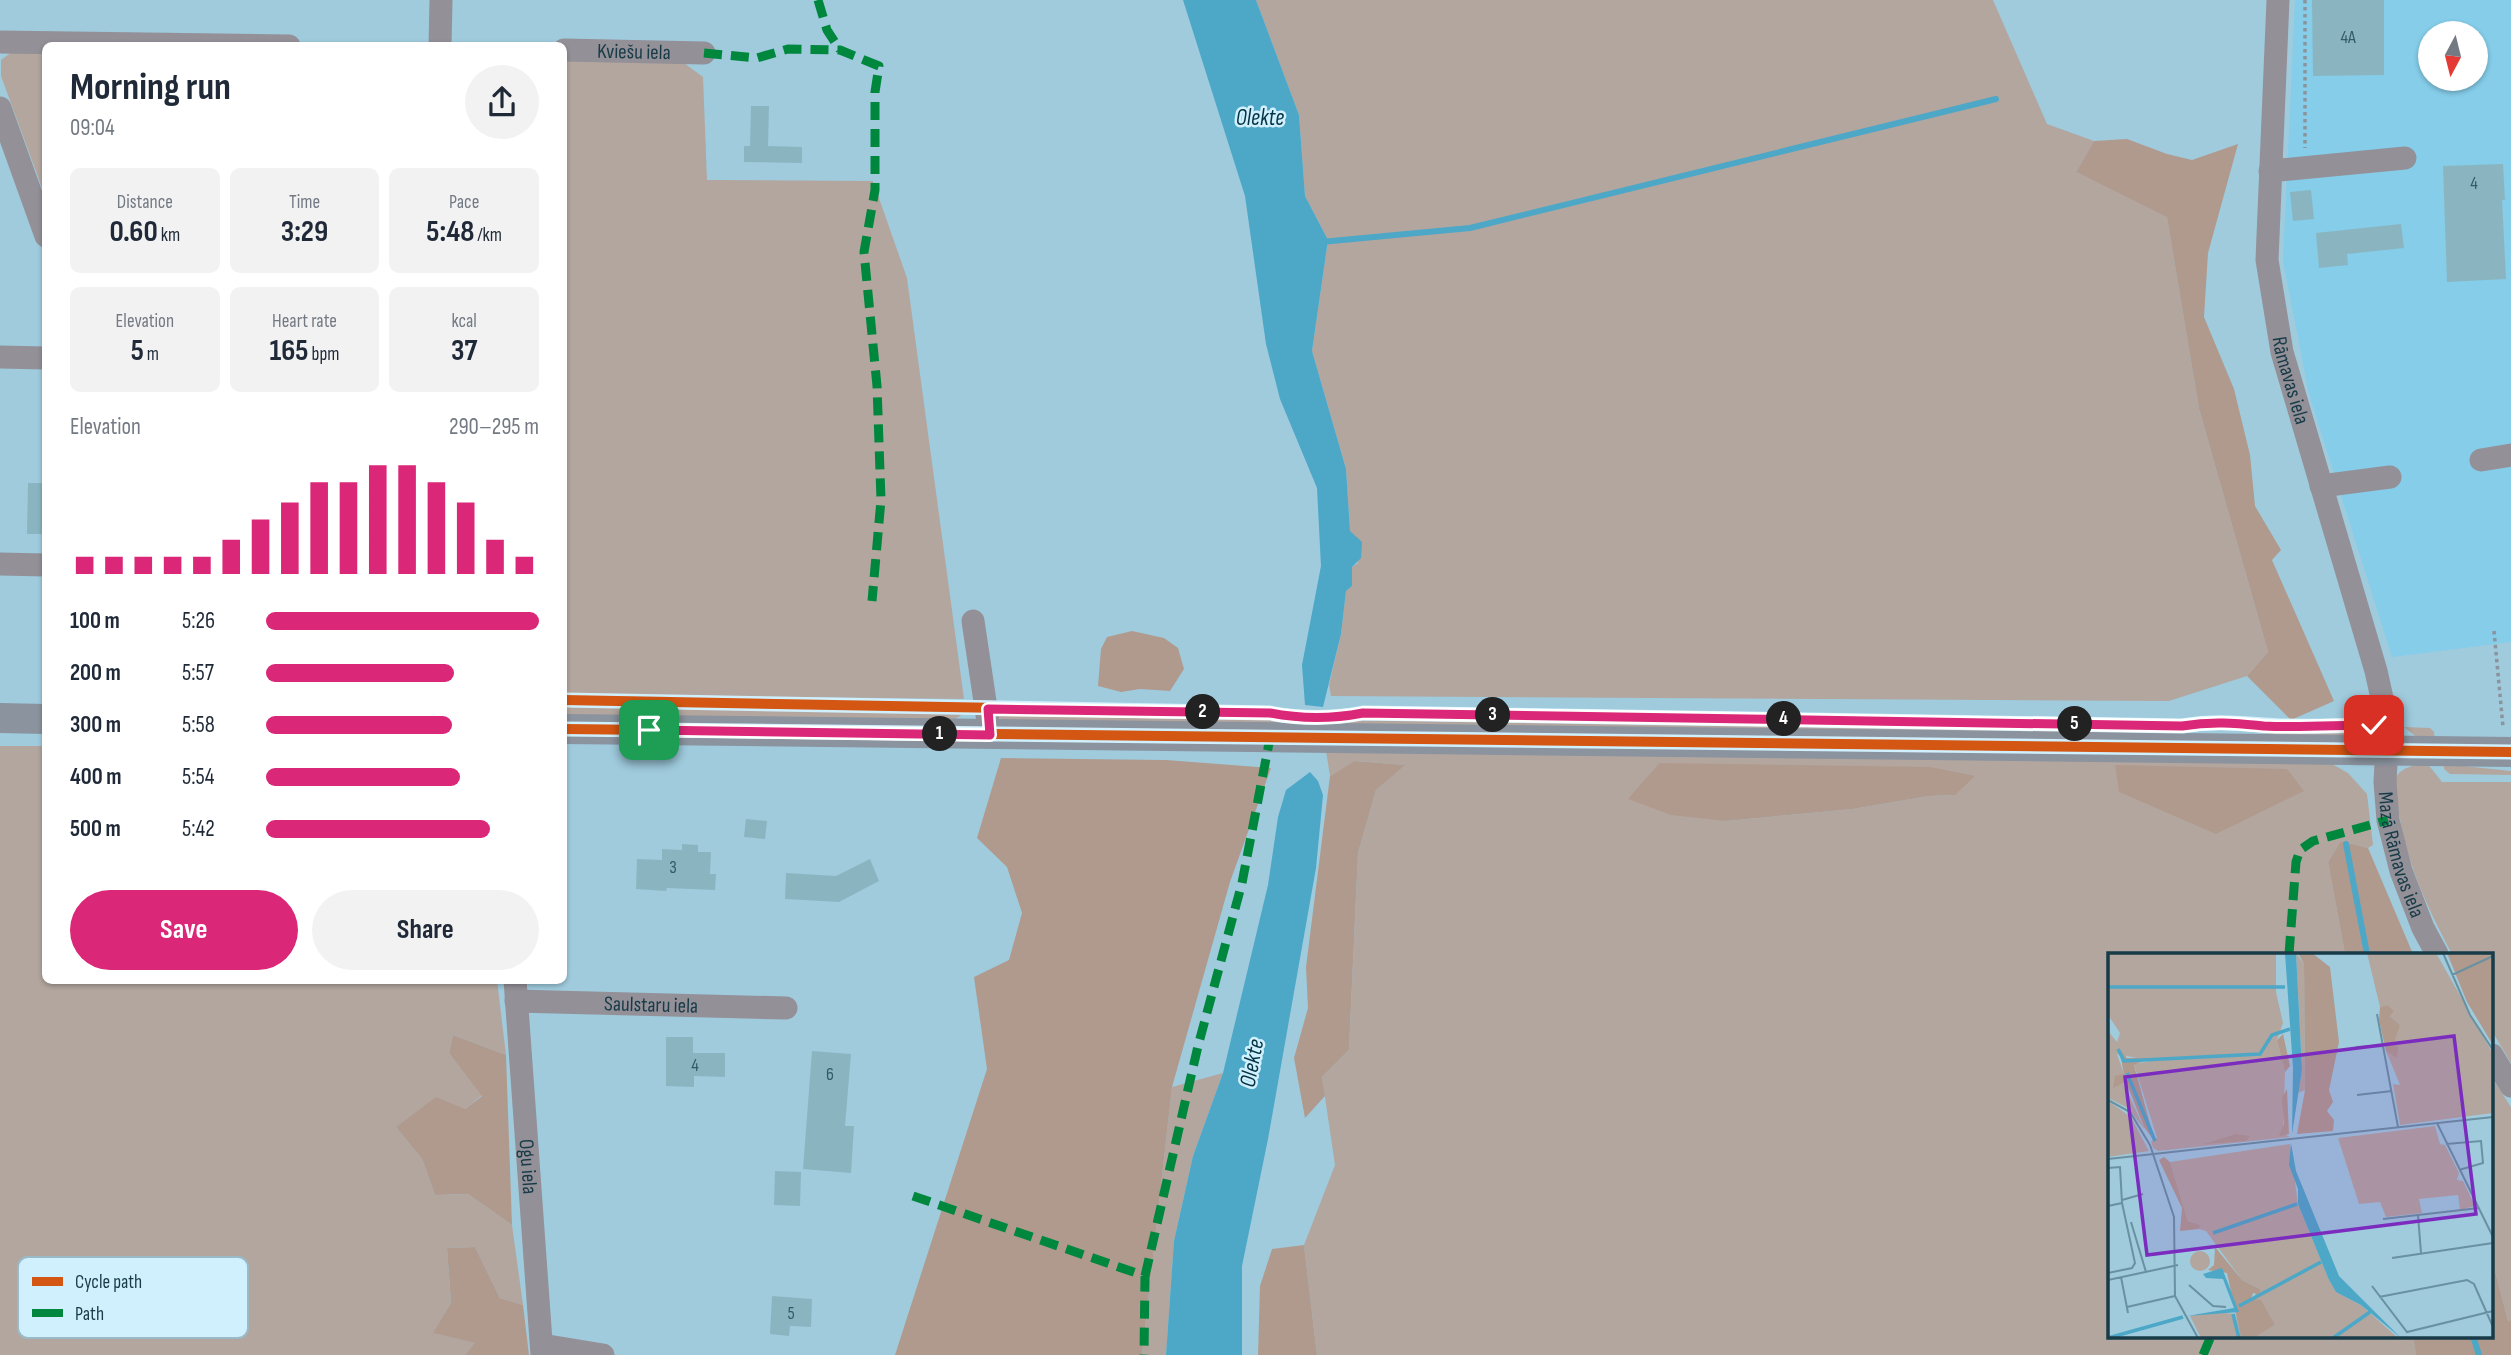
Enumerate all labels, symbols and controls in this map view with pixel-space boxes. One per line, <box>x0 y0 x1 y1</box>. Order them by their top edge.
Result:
north arrow <box>2418 21 2488 91</box>
map controls <box>2418 21 2488 91</box>
house number: 4A <box>2340 27 2356 48</box>
street label: Kviešu iela <box>597 39 671 65</box>
text: Morning run <box>70 65 231 110</box>
button: share <box>465 65 539 139</box>
water label: Olekte <box>1236 104 1284 132</box>
text: 09:04 <box>70 114 115 142</box>
house number: 4 <box>2470 173 2478 194</box>
text: Distance <box>117 191 173 214</box>
text: Time <box>289 191 320 214</box>
text: Pace <box>449 191 479 214</box>
text: 0.60 <box>109 214 158 250</box>
text: 3:29 <box>281 214 328 250</box>
text: 5:48 <box>426 214 474 250</box>
text: km <box>158 224 180 247</box>
text: /km <box>474 224 502 247</box>
text: Elevation <box>116 310 174 333</box>
text: Heart rate <box>272 310 337 333</box>
text: kcal <box>452 310 477 333</box>
text: 5 <box>131 333 144 369</box>
text: 165 <box>269 333 309 369</box>
text: 37 <box>451 333 477 369</box>
street label: Rāmavas iela <box>2267 335 2315 427</box>
text: m <box>144 343 159 366</box>
text: bpm <box>309 343 340 366</box>
text: Elevation <box>70 413 141 441</box>
text: 290–295 m <box>449 413 539 441</box>
text: 100 m <box>70 607 120 635</box>
text: 5:26 <box>182 607 215 635</box>
text: 200 m <box>70 659 121 687</box>
text: 5:57 <box>182 659 214 687</box>
pin: 2 <box>1186 694 1220 730</box>
pin <box>2344 695 2404 755</box>
pin: 3 <box>1476 698 1510 732</box>
pin <box>619 700 679 760</box>
text: 2 <box>1198 700 1207 723</box>
pin: 4 <box>1766 702 1802 736</box>
text: 3 <box>1488 703 1497 726</box>
pin: 5 <box>2058 706 2092 742</box>
icon: check <box>2355 706 2393 744</box>
text: 4 <box>1779 707 1788 730</box>
text: 300 m <box>70 711 121 739</box>
text: 5:58 <box>182 711 215 739</box>
icon: arrive <box>630 711 668 749</box>
text: 5 <box>2070 712 2079 735</box>
pin: 1 <box>922 716 958 752</box>
text: 1 <box>936 722 943 745</box>
text: 400 m <box>70 763 121 791</box>
text: 5:54 <box>182 763 214 791</box>
street label: Mazā Rāmavas iela <box>2373 791 2430 921</box>
text: 500 m <box>70 815 121 843</box>
text: 5:42 <box>182 815 215 843</box>
house number: 3 <box>669 857 677 878</box>
button: Save <box>70 890 298 970</box>
button: Share <box>312 890 539 970</box>
inset map <box>2108 953 2494 1338</box>
street label: Saulstaru iela <box>604 991 698 1019</box>
water label: Olekte <box>1234 1037 1270 1090</box>
house number: 4 <box>691 1055 699 1076</box>
house number: 6 <box>826 1064 834 1085</box>
street label: Ogu iela <box>513 1138 542 1195</box>
legend <box>18 1257 248 1338</box>
text: Cycle path <box>75 1271 142 1294</box>
text: Path <box>75 1303 104 1326</box>
house number: 5 <box>787 1303 795 1324</box>

